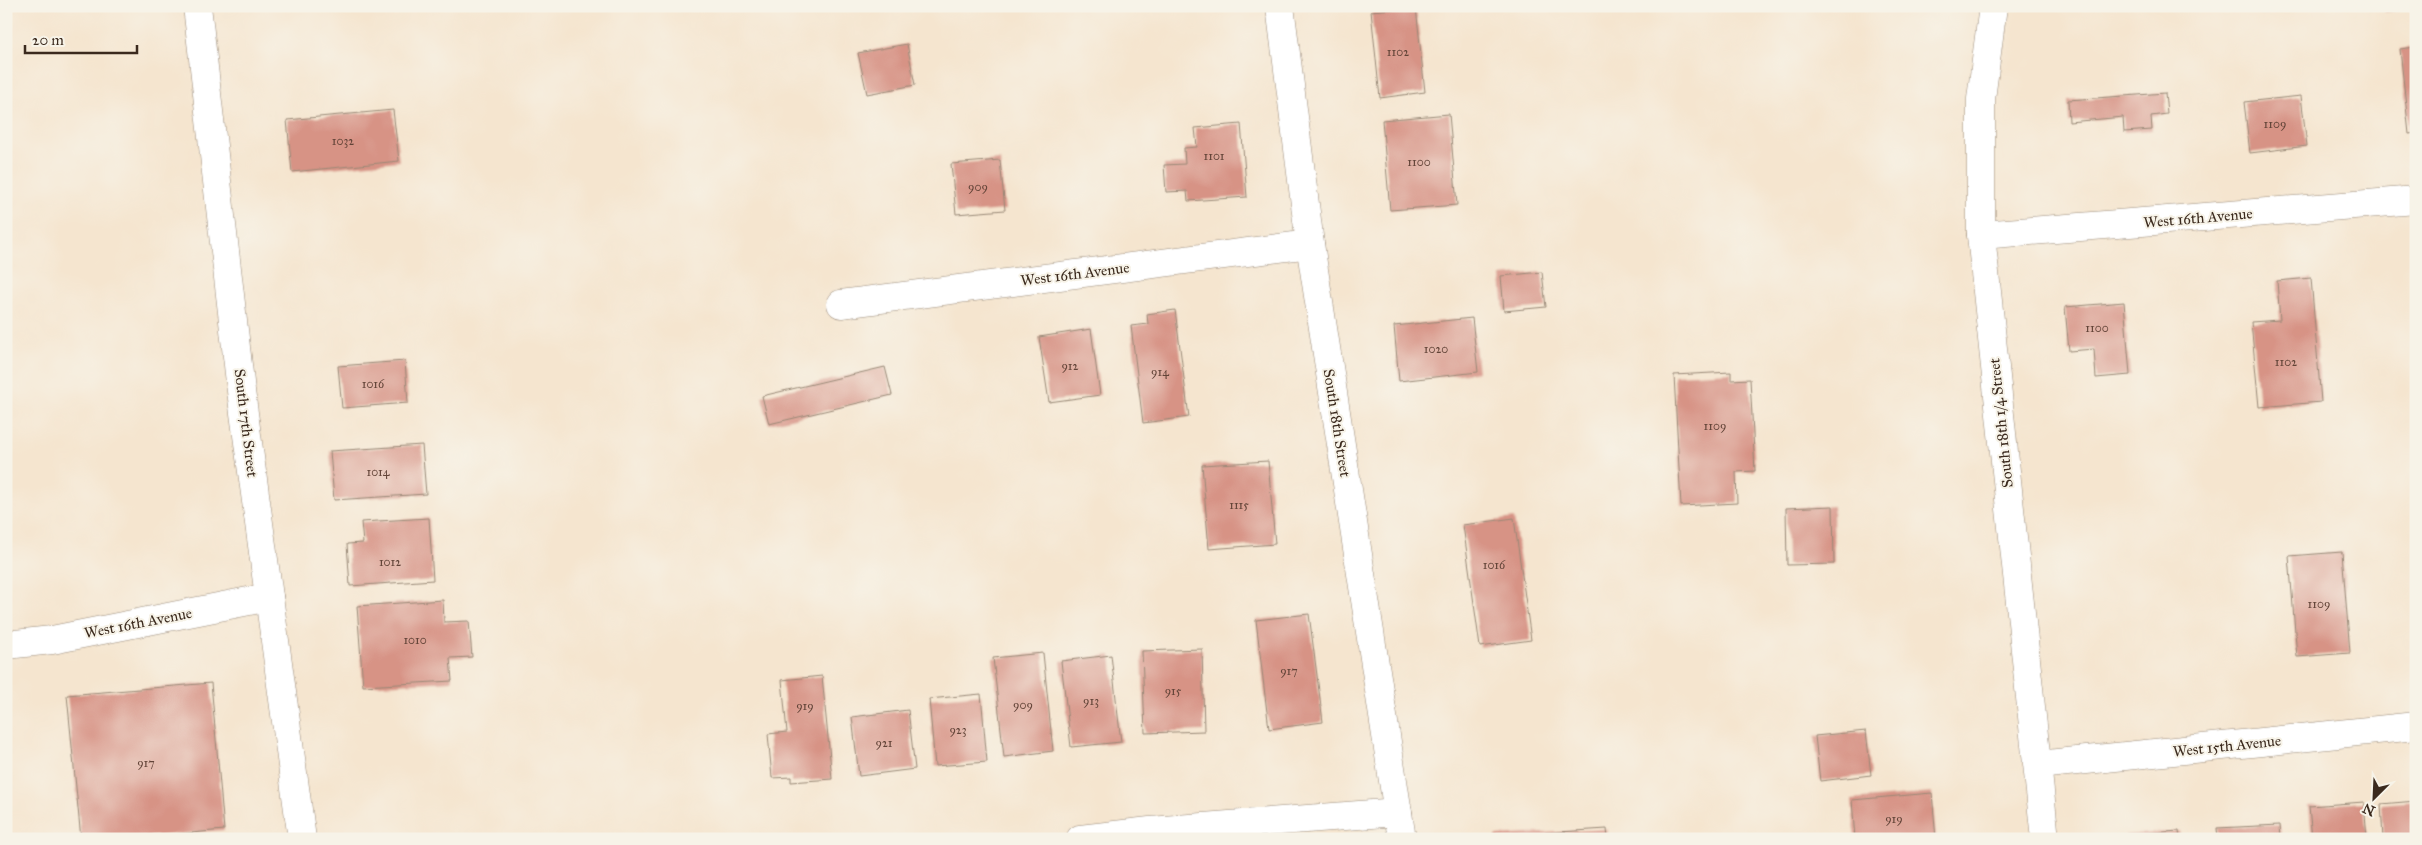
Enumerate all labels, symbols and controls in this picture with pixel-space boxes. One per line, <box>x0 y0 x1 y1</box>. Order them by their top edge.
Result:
scale bar <box>25 22 138 54</box>
text: 20 m <box>32 31 64 49</box>
house number: 1102 <box>1387 45 1409 59</box>
house number: 1109 <box>2264 117 2286 131</box>
house number: 1032 <box>332 134 354 148</box>
house number: 1101 <box>1203 149 1225 163</box>
house number: 1100 <box>1407 155 1431 169</box>
house number: 909 <box>968 180 988 194</box>
street label: West 16th Avenue <box>2143 204 2253 232</box>
street label: West 16th Avenue <box>1020 258 1130 290</box>
house number: 1100 <box>2085 321 2109 335</box>
house number: 1020 <box>1424 342 1448 356</box>
house number: 1102 <box>2275 355 2297 369</box>
street label: South 18th 1/4 Street <box>1985 357 2017 489</box>
house number: 912 <box>1061 359 1079 373</box>
house number: 914 <box>1151 365 1169 379</box>
street label: South 17th Street <box>230 368 262 479</box>
street label: South 18th Street <box>1320 368 1355 479</box>
house number: 1016 <box>362 377 385 391</box>
house number: 1109 <box>1704 419 1726 433</box>
house number: 1014 <box>367 465 390 479</box>
house number: 1115 <box>1229 498 1249 512</box>
house number: 1012 <box>379 555 401 569</box>
house number: 1016 <box>1483 558 1506 572</box>
house number: 1109 <box>2308 597 2330 611</box>
street label: West 16th Avenue <box>83 604 193 642</box>
house number: 1010 <box>403 633 427 647</box>
house number: 917 <box>1280 664 1298 678</box>
house number: 915 <box>1165 684 1182 698</box>
house number: 913 <box>1083 694 1099 708</box>
house number: 909 <box>1013 698 1033 712</box>
house number: 919 <box>796 699 814 713</box>
house number: 923 <box>949 723 967 737</box>
street label: West 15th Avenue <box>2172 731 2282 761</box>
house number: 921 <box>875 736 893 750</box>
house number: 917 <box>137 756 155 770</box>
north arrow <box>2350 772 2400 822</box>
text: N <box>2360 799 2378 820</box>
house number: 919 <box>1885 812 1903 826</box>

